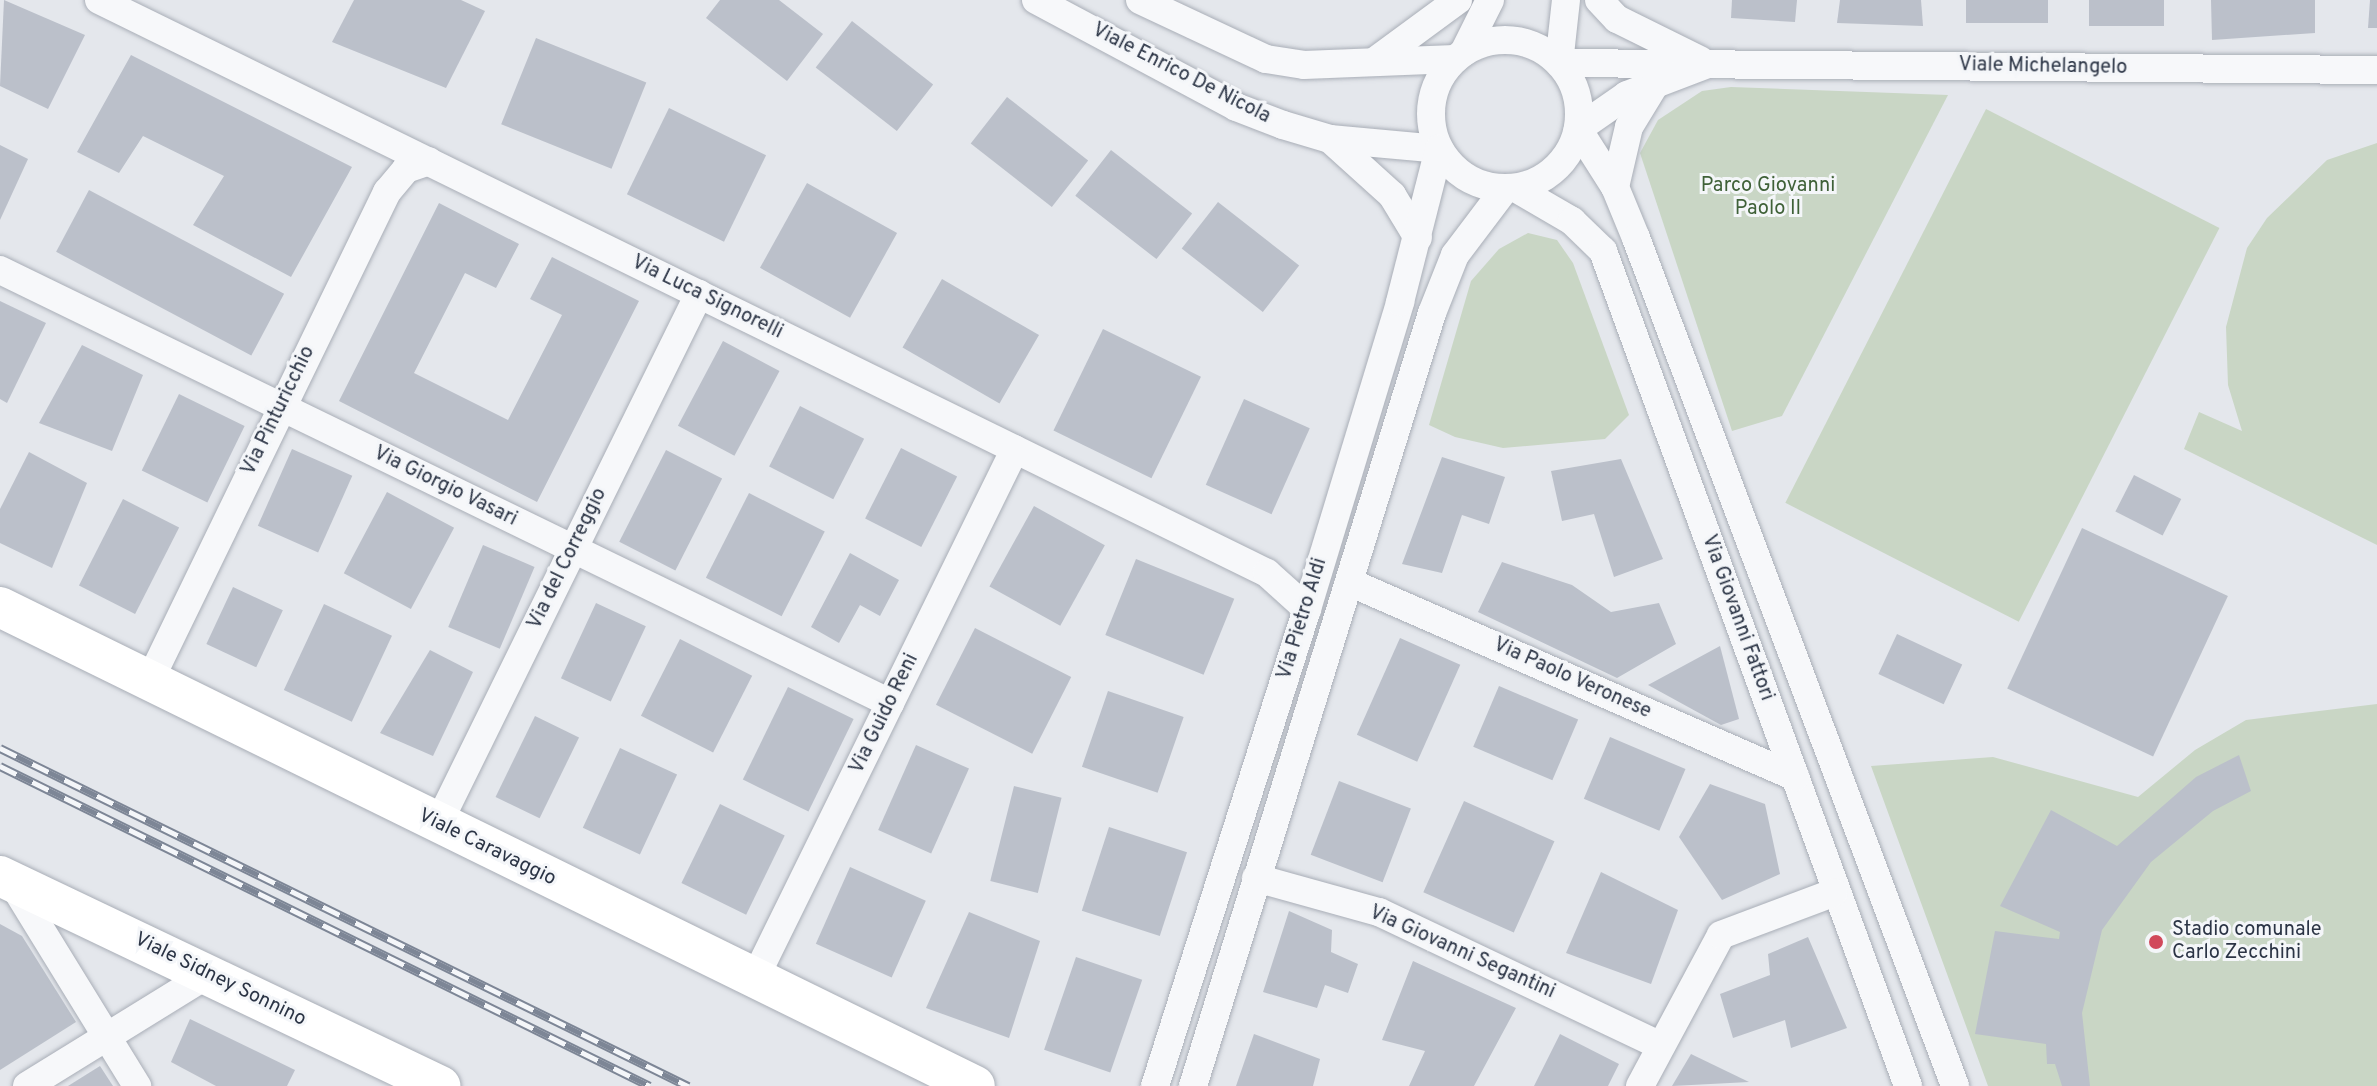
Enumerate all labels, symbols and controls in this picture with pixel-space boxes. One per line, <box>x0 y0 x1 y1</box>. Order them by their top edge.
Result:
street label: Viale Enrico De Nicola <box>1088 19 1274 129</box>
street label: Viale Michelangelo <box>1958 54 2128 80</box>
park label: Parco Giovanni Paolo II <box>1701 175 1835 222</box>
street label: Via Luca Signorelli <box>627 251 787 345</box>
street label: Via Pinturicchio <box>237 342 321 480</box>
street label: Via Giorgio Vasari <box>369 442 521 532</box>
street label: Via del Correggio <box>523 484 613 634</box>
street label: Via Giovanni Fattori <box>1696 532 1778 704</box>
street label: Via Pietro Aldi <box>1273 555 1333 683</box>
street label: Via Paolo Veronese <box>1489 633 1655 725</box>
street label: Via Guido Reni <box>846 650 924 778</box>
street label: Viale Caravaggio <box>414 804 560 892</box>
street label: Via Giovanni Segantini <box>1365 901 1559 1005</box>
place label: Stadio comunale Carlo Zecchini <box>2172 918 2322 965</box>
street label: Viale Sidney Sonnino <box>130 928 310 1032</box>
marker: Stadio comunale Carlo Zecchini <box>2147 933 2165 951</box>

